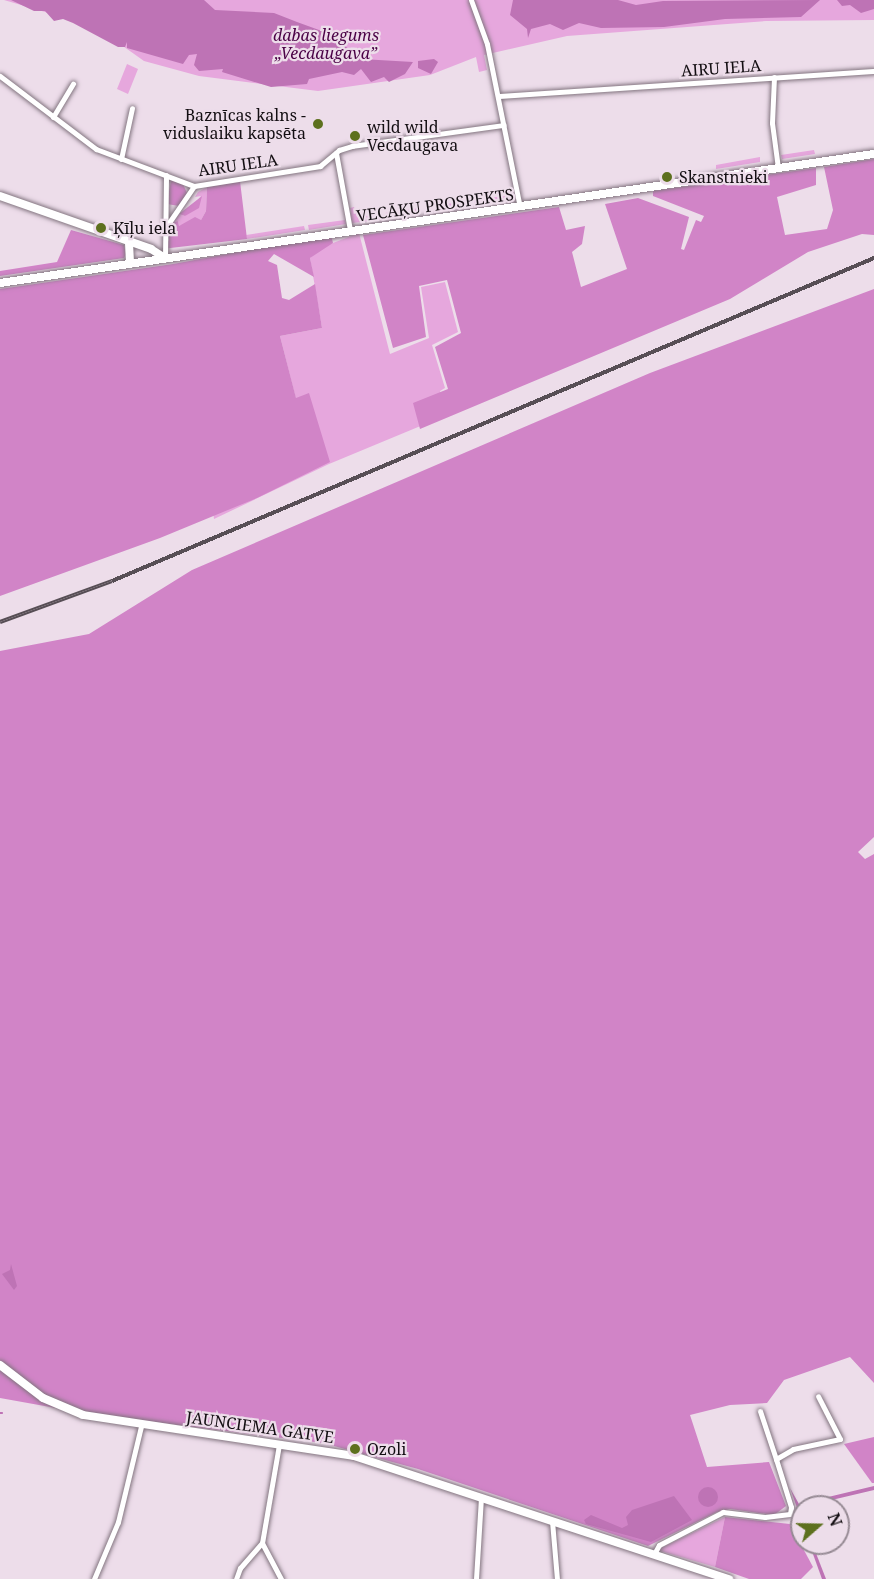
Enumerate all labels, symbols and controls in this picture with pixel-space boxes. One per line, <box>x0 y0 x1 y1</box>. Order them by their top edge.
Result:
park label: dabas liegums „Vecdaugava” <box>273 25 379 63</box>
street label: AIRU IELA <box>680 56 762 80</box>
place label: Baznīcas kalns - viduslaiku kapsēta <box>163 105 306 143</box>
marker: Baznīcas kalns - viduslaiku kapsēta <box>311 117 325 131</box>
place label: wild wild Vecdaugava <box>367 117 458 155</box>
marker: wild wild Vecdaugava <box>348 129 362 143</box>
street label: AIRU IELA <box>197 150 279 180</box>
place label: Skanstnieki <box>679 167 768 187</box>
marker: Skanstnieki <box>660 170 674 184</box>
street label: VECĀĶU PROSPEKTS <box>355 184 515 226</box>
place label: Ķīļu iela <box>113 218 176 238</box>
marker: Ķīļu iela <box>94 221 108 235</box>
street label: JAUNCIEMA GATVE <box>185 1407 335 1447</box>
place label: Ozoli <box>367 1439 406 1459</box>
marker: Ozoli <box>348 1442 362 1456</box>
north arrow <box>790 1495 850 1555</box>
text: N <box>823 1510 848 1529</box>

